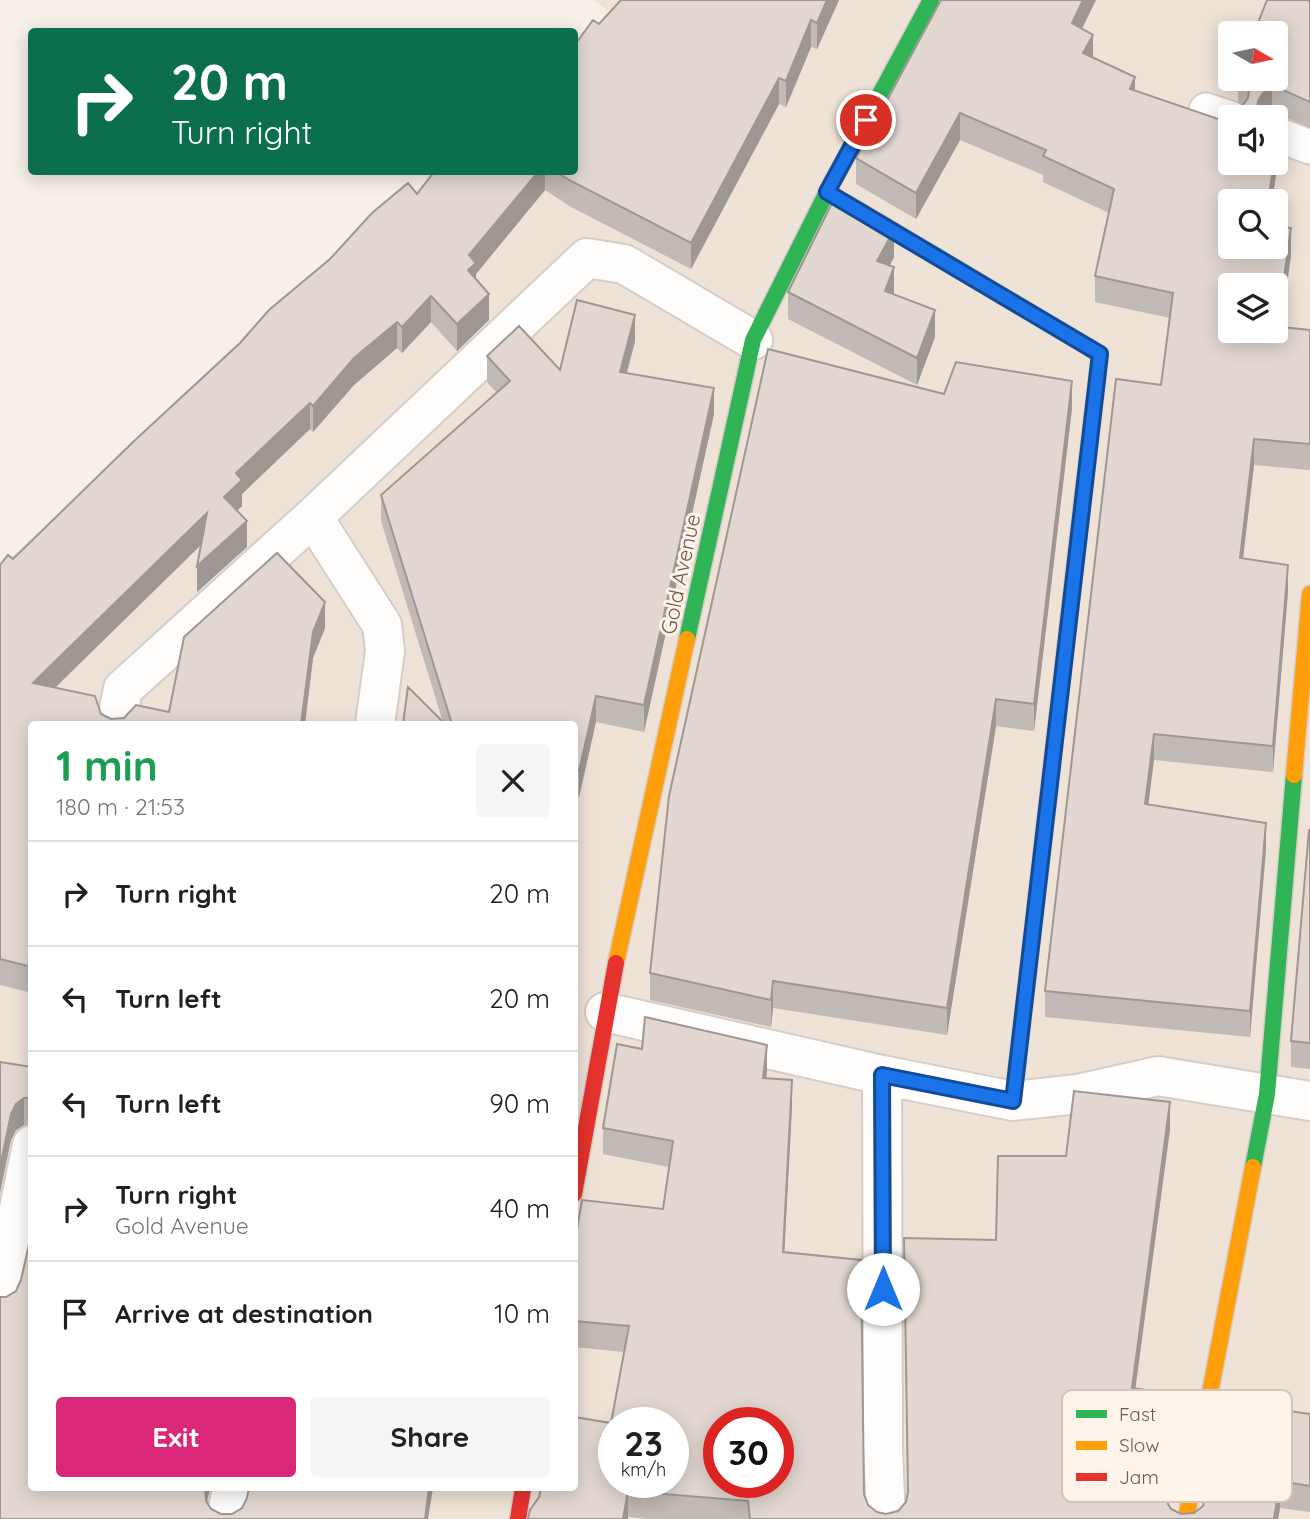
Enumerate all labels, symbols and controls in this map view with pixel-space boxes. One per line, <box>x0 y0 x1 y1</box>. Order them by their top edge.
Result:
north arrow <box>1218 21 1288 91</box>
map controls <box>1218 21 1288 343</box>
text: 20 m <box>171 51 288 112</box>
icon: right <box>56 56 147 147</box>
pin <box>836 90 896 150</box>
icon: arrive <box>847 101 885 139</box>
button: sound <box>1218 105 1288 175</box>
text: Turn right <box>171 112 312 152</box>
button: search <box>1218 189 1288 259</box>
button: layers <box>1218 273 1288 343</box>
street label: Gold Avenue <box>655 512 705 636</box>
text: 1 min <box>56 739 158 792</box>
button: close <box>476 744 550 818</box>
text: 180 m · 21:53 <box>56 792 185 821</box>
icon: right <box>56 875 94 913</box>
text: Turn right <box>115 877 237 910</box>
text: 20 m <box>489 877 550 910</box>
icon: left <box>56 980 94 1018</box>
text: Turn left <box>115 982 222 1015</box>
text: 20 m <box>489 982 550 1015</box>
icon: left <box>56 1085 94 1123</box>
text: Turn left <box>115 1087 222 1120</box>
text: 90 m <box>489 1087 550 1120</box>
text: Turn right <box>115 1178 237 1211</box>
icon: right <box>56 1190 94 1228</box>
text: 40 m <box>490 1192 550 1225</box>
text: Gold Avenue <box>115 1211 249 1240</box>
position arrow <box>846 1252 920 1326</box>
icon: arrive <box>56 1295 94 1333</box>
text: Arrive at destination <box>115 1297 373 1330</box>
text: 10 m <box>494 1297 550 1330</box>
legend <box>1062 1390 1292 1502</box>
button: Exit <box>56 1397 296 1477</box>
button: Share <box>310 1397 550 1477</box>
text: Fast <box>1119 1402 1156 1426</box>
speed limit sign: 30 <box>703 1407 794 1498</box>
text: 23 <box>624 1421 663 1465</box>
text: Slow <box>1119 1433 1160 1457</box>
text: km/h <box>621 1458 666 1481</box>
text: Jam <box>1119 1465 1159 1489</box>

